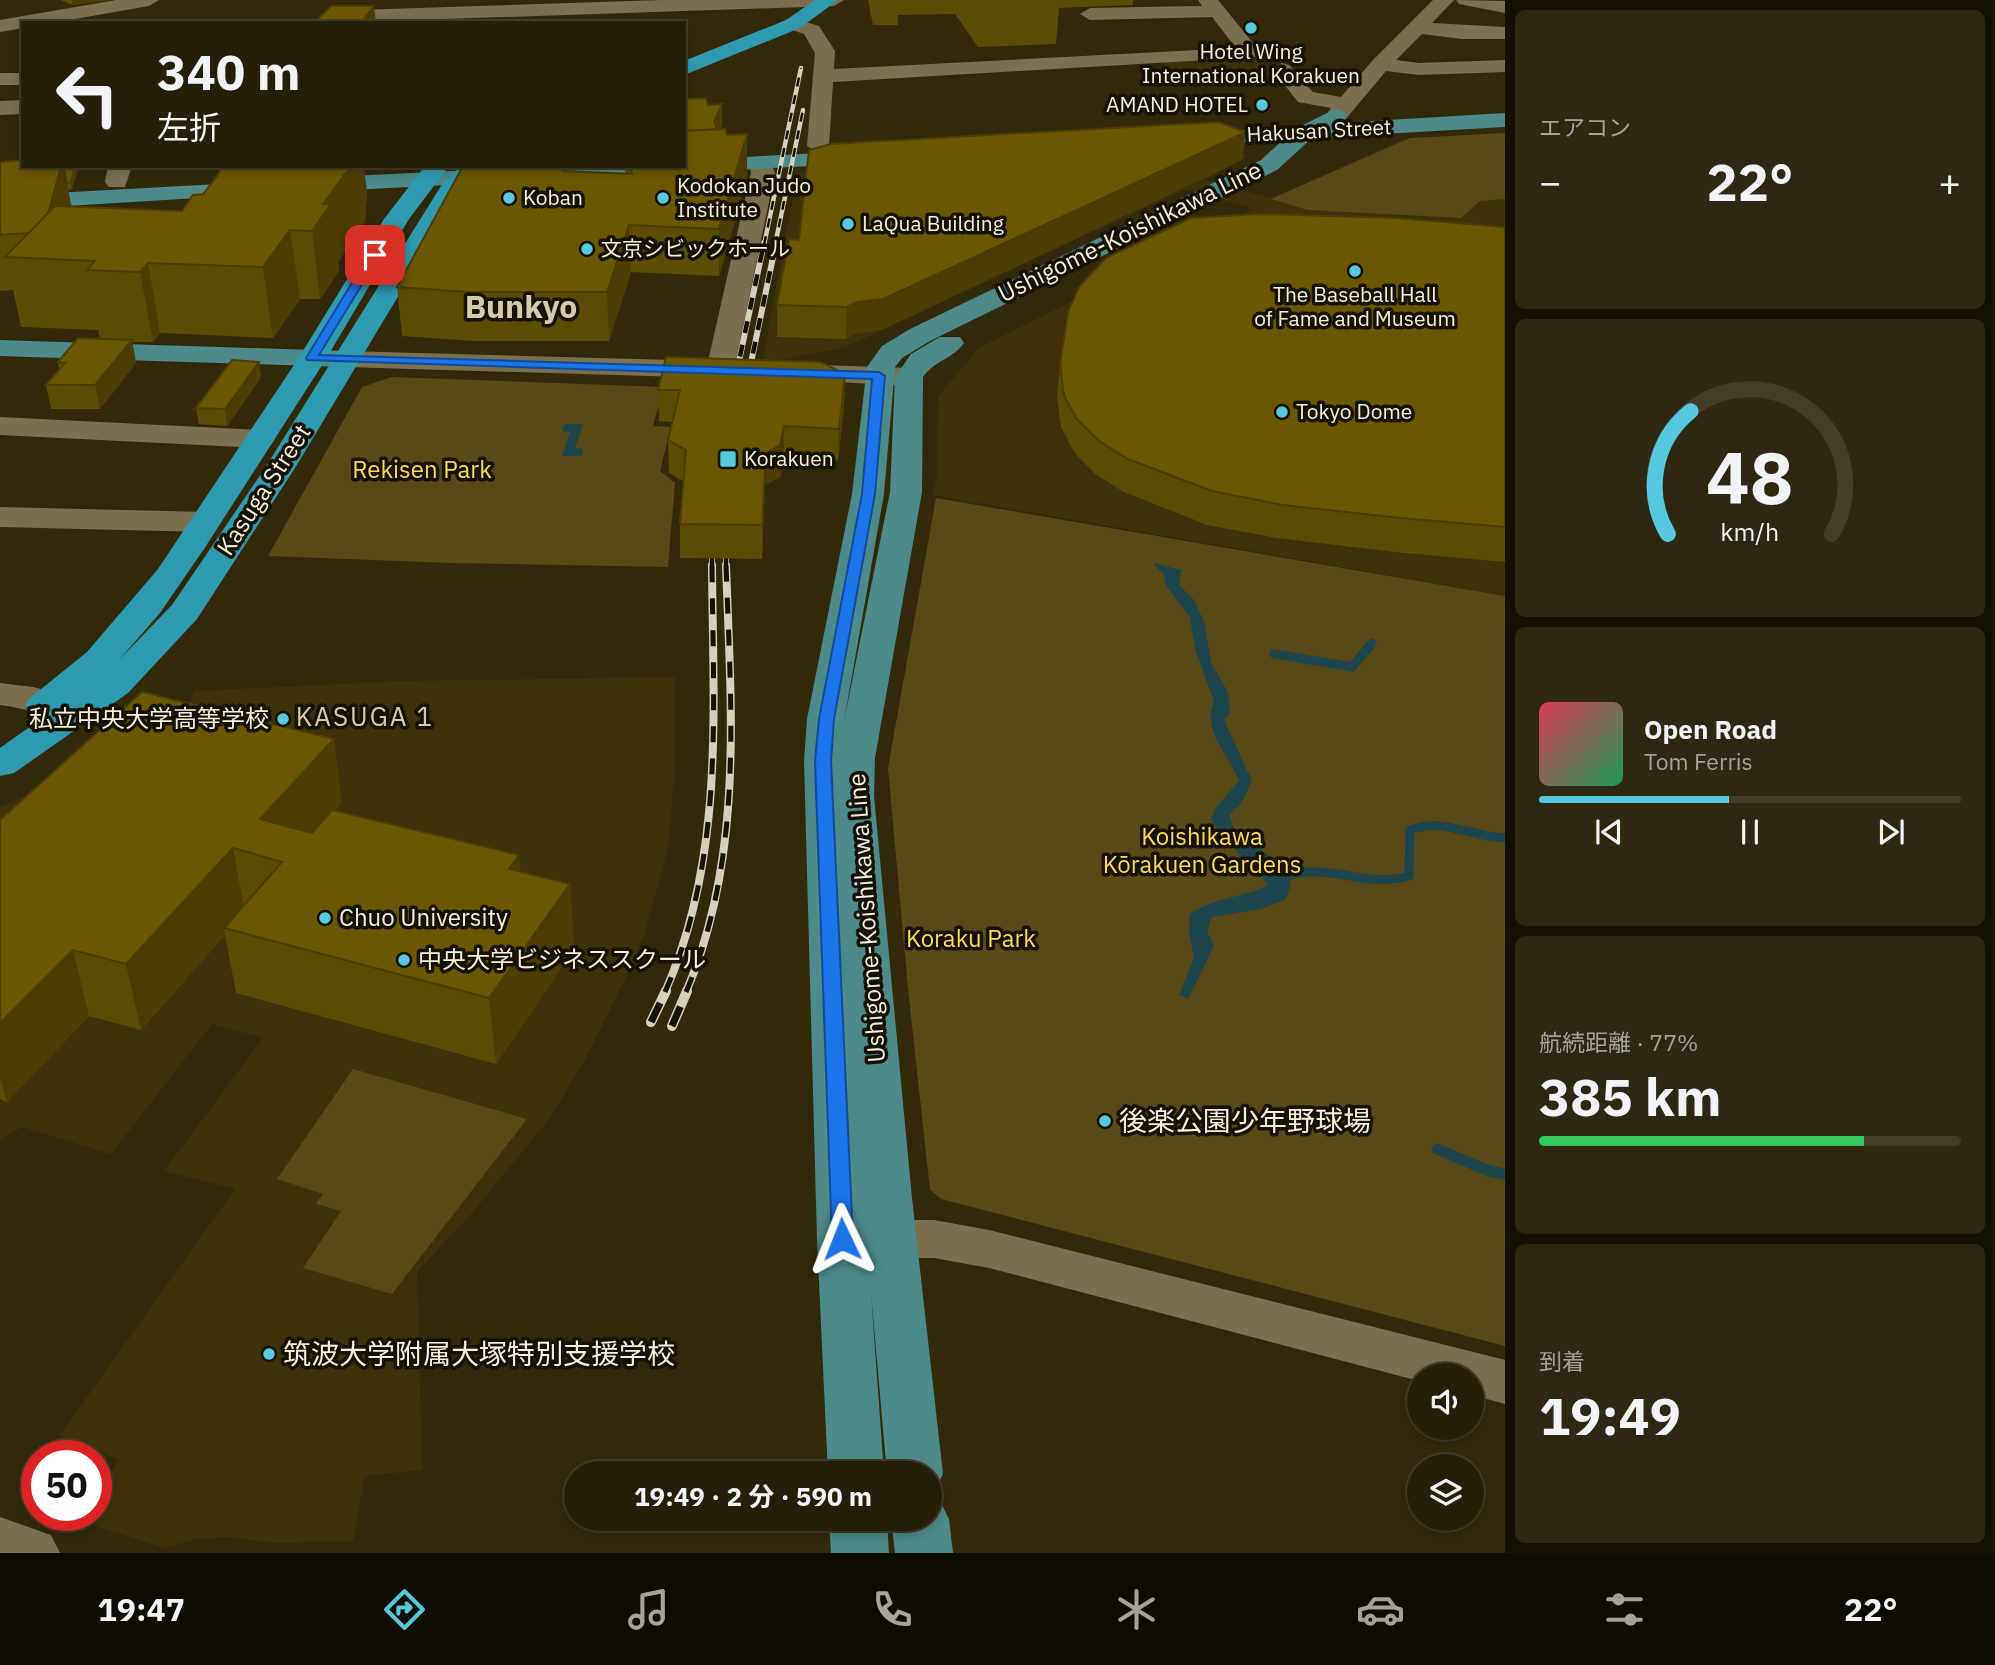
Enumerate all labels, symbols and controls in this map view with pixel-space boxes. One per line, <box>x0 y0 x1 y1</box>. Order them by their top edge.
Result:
marker: Hotel Wing International Korakuen <box>1243 20 1259 36</box>
place label: Hotel Wing International Korakuen <box>1142 37 1360 89</box>
text: 340 m <box>157 40 301 103</box>
icon: left <box>42 49 133 140</box>
place label: AMAND HOTEL <box>1106 90 1248 118</box>
marker: AMAND HOTEL <box>1254 97 1270 113</box>
text: 左折 <box>157 106 221 148</box>
street label: Hakusan Street <box>1246 112 1392 148</box>
text: エアコン <box>1539 112 1631 142</box>
text: 22° <box>1707 148 1793 215</box>
street label: Ushigome-Koishikawa Line <box>992 153 1267 309</box>
text: − <box>1539 157 1562 206</box>
text: + <box>1938 157 1961 206</box>
place label: Kodokan Judo Institute <box>677 171 811 223</box>
place label: Koban <box>523 183 583 211</box>
marker: Koban <box>501 190 517 206</box>
marker: Kodokan Judo Institute <box>655 190 671 206</box>
place label: LaQua Building <box>862 209 1004 237</box>
marker: LaQua Building <box>840 216 856 232</box>
pin <box>345 225 405 285</box>
place label: 文京シビックホール <box>601 234 790 262</box>
icon: arrive <box>356 236 394 274</box>
marker: 文京シビックホール <box>579 241 595 257</box>
marker: The Baseball Hall of Fame and Museum <box>1347 263 1363 279</box>
place label: The Baseball Hall of Fame and Museum <box>1254 280 1456 332</box>
district label: Bunkyo <box>465 285 577 327</box>
place label: Tokyo Dome <box>1296 397 1412 425</box>
marker: Tokyo Dome <box>1274 404 1290 420</box>
street label: Kasuga Street <box>209 418 317 561</box>
text: 48 <box>1706 429 1794 524</box>
place label: Korakuen <box>744 444 834 472</box>
marker: Korakuen <box>718 449 738 469</box>
park label: Rekisen Park <box>352 453 492 485</box>
text: km/h <box>1721 515 1779 548</box>
district label: KASUGA 1 <box>296 699 434 733</box>
place label: 私立中央大学高等学校 <box>29 702 269 734</box>
marker: 私立中央大学高等学校 <box>275 711 291 727</box>
text: Open Road <box>1644 712 1777 746</box>
text: Tom Ferris <box>1644 746 1753 776</box>
street label: Ushigome-Koishikawa Line <box>840 772 892 1064</box>
icon: previous <box>1590 813 1628 851</box>
icon: pause <box>1731 813 1769 851</box>
icon: next <box>1872 813 1910 851</box>
park label: Koishikawa Kōrakuen Gardens <box>1103 820 1301 880</box>
place label: Chuo University <box>339 901 508 933</box>
marker: Chuo University <box>317 910 333 926</box>
park label: Koraku Park <box>906 922 1036 954</box>
place label: 中央大学ビジネススクール <box>418 943 706 975</box>
marker: 中央大学ビジネススクール <box>396 952 412 968</box>
text: 航続距離 · 77% <box>1539 1027 1698 1057</box>
text: 385 km <box>1539 1063 1721 1130</box>
place label: 後楽公園少年野球場 <box>1119 1102 1371 1139</box>
marker: 後楽公園少年野球場 <box>1097 1113 1113 1129</box>
position arrow <box>805 1202 879 1276</box>
place label: 筑波大学附属大塚特別支援学校 <box>283 1335 675 1372</box>
marker: 筑波大学附属大塚特別支援学校 <box>261 1346 277 1362</box>
text: 到着 <box>1539 1346 1585 1376</box>
map controls <box>1407 1363 1484 1531</box>
button: sound <box>1407 1363 1484 1440</box>
text: 19:49 <box>1539 1382 1681 1449</box>
speed limit sign: 50 <box>21 1440 112 1531</box>
button: layers <box>1407 1454 1484 1531</box>
text: 19:49 · 2 分 · 590 m <box>634 1479 872 1513</box>
icon: directions <box>380 1585 429 1634</box>
icon: music <box>624 1585 673 1634</box>
icon: phone <box>868 1585 917 1634</box>
icon: climate <box>1112 1585 1161 1634</box>
icon: car <box>1356 1585 1405 1634</box>
icon: filters <box>1600 1585 1649 1634</box>
text: 19:47 <box>98 1588 185 1630</box>
text: 22° <box>1844 1588 1897 1630</box>

